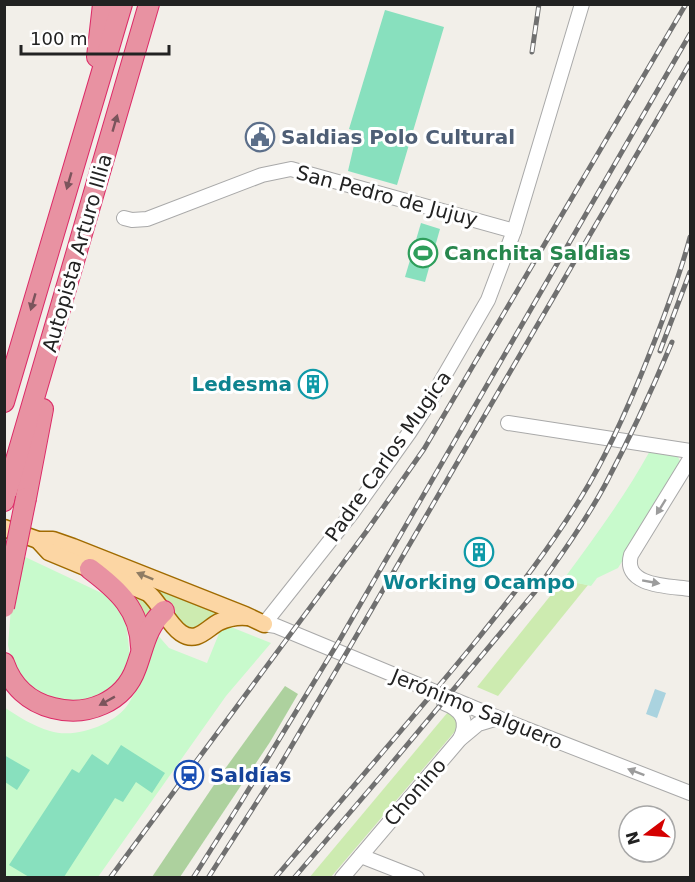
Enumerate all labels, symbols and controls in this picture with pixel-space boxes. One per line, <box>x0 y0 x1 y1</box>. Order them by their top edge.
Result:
scale bar <box>21 18 170 56</box>
text: 100 m <box>30 28 88 49</box>
one-way arrow <box>111 114 120 132</box>
public building icon: Saldias Polo Cultural <box>244 121 276 153</box>
place label: Saldias Polo Cultural <box>281 125 515 149</box>
street label: Autopista Arturo Illia <box>37 151 117 355</box>
street label: San Pedro de Jujuy <box>294 160 480 232</box>
one-way arrow <box>64 172 73 190</box>
sports icon: Canchita Saldias <box>407 237 439 269</box>
place label: Canchita Saldias <box>444 241 631 265</box>
one-way arrow <box>28 293 38 311</box>
street label: Padre Carlos Mugica <box>320 366 456 546</box>
building icon: Ledesma <box>297 368 329 400</box>
place label: Ledesma <box>192 372 292 396</box>
one-way arrow <box>655 499 666 515</box>
building icon: Working Ocampo <box>463 536 495 568</box>
place label: Working Ocampo <box>383 570 575 594</box>
one-way arrow <box>136 571 154 580</box>
one-way arrow <box>642 578 661 587</box>
street label: Jerónimo Salguero <box>386 663 566 754</box>
one-way arrow <box>98 696 115 706</box>
street label: Chonino <box>379 753 451 831</box>
station icon: Saldías <box>173 759 205 791</box>
place label: Saldías <box>210 763 291 787</box>
one-way arrow <box>627 767 645 776</box>
north arrow <box>617 804 677 864</box>
text: N <box>622 829 644 847</box>

